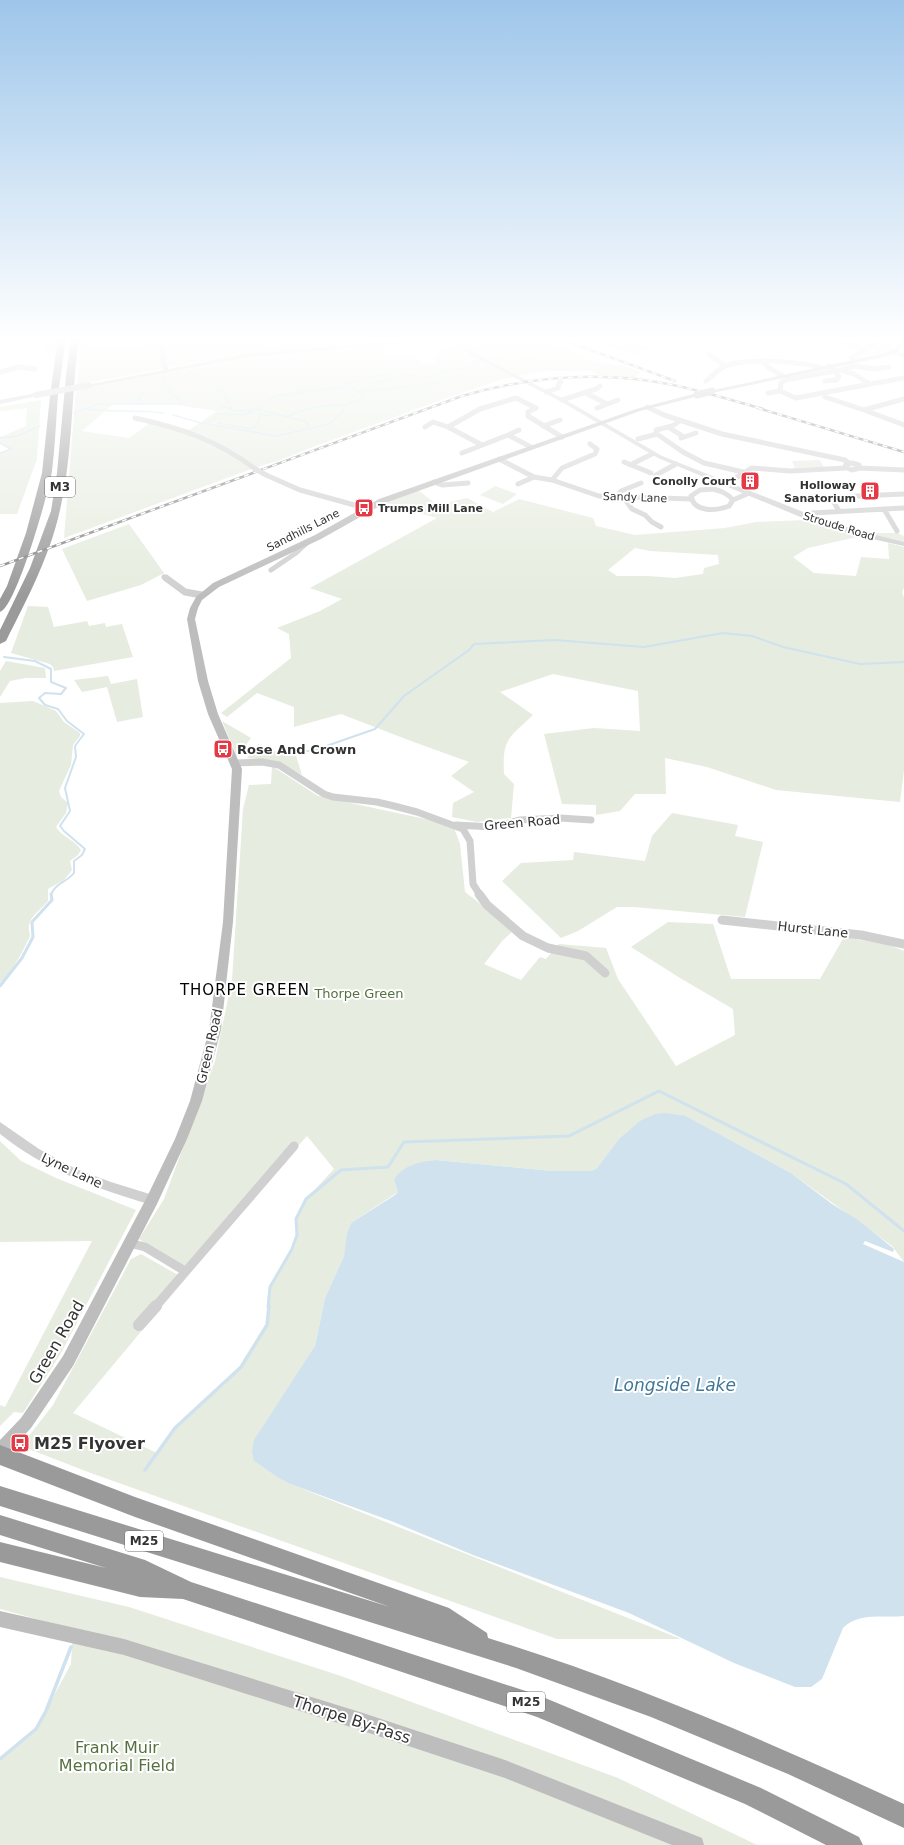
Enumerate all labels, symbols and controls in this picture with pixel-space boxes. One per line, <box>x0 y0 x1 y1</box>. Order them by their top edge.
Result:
building icon: Conolly Court <box>739 470 761 492</box>
place label: Conolly Court <box>652 475 736 488</box>
road number: M3 <box>45 477 75 497</box>
place label: Holloway Sanatorium <box>784 479 856 505</box>
building icon: Holloway Sanatorium <box>859 480 881 502</box>
street label: Sandy Lane <box>603 490 668 505</box>
bus stop icon: Trumps Mill Lane <box>353 497 375 519</box>
place label: Trumps Mill Lane <box>378 502 483 515</box>
street label: Sandhills Lane <box>265 506 342 554</box>
street label: Stroude Road <box>802 509 876 544</box>
bus stop icon: Rose And Crown <box>212 738 234 760</box>
place label: Rose And Crown <box>237 742 356 757</box>
street label: Green Road <box>483 812 561 833</box>
street label: Hurst Lane <box>777 918 849 941</box>
district label: THORPE GREEN <box>179 981 310 999</box>
park label: Thorpe Green <box>313 986 404 1001</box>
street label: Green Road <box>194 1007 225 1085</box>
street label: Lyne Lane <box>39 1150 105 1191</box>
street label: Green Road <box>25 1297 88 1388</box>
water label: Longside Lake <box>614 1375 736 1395</box>
bus stop icon: M25 Flyover <box>9 1432 31 1454</box>
place label: M25 Flyover <box>34 1434 145 1453</box>
road number: M25 <box>125 1531 163 1551</box>
street label: Thorpe By-Pass <box>290 1691 413 1747</box>
road number: M25 <box>507 1692 545 1712</box>
park label: Frank Muir Memorial Field <box>59 1738 175 1775</box>

